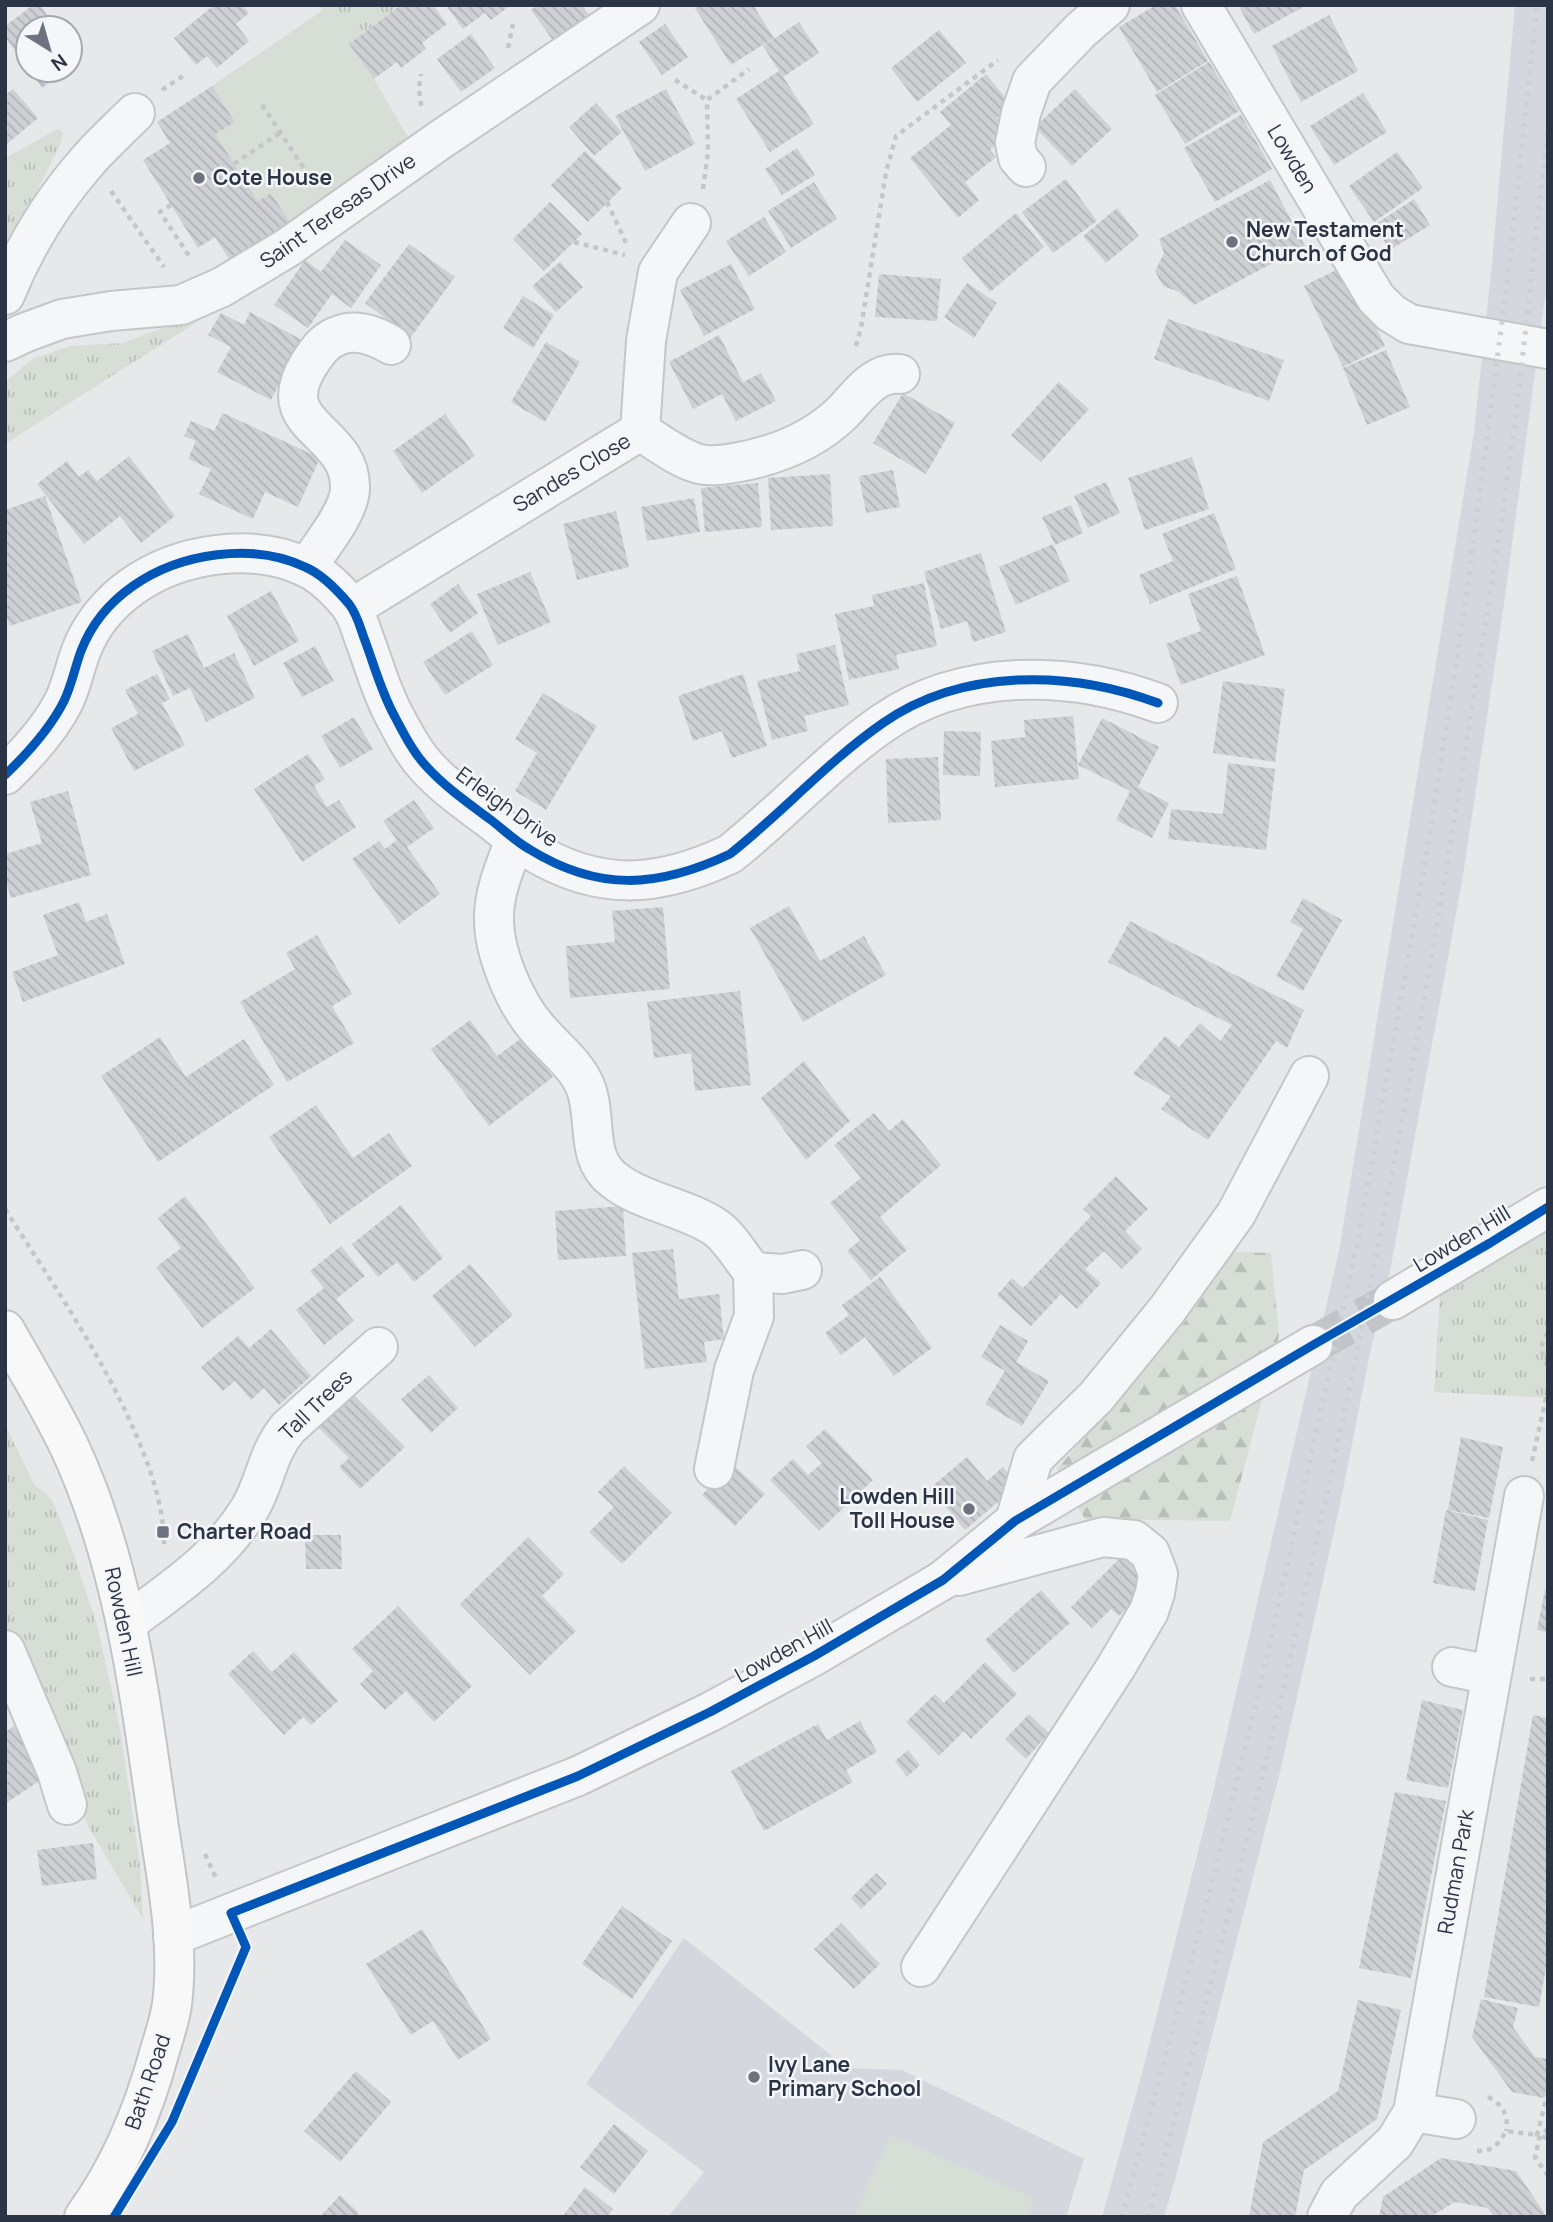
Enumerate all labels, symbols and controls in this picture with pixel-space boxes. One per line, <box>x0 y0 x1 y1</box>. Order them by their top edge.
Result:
north arrow <box>14 14 84 84</box>
text: N <box>46 48 73 77</box>
street label: Lowden <box>1261 119 1324 198</box>
street label: Saint Teresas Drive <box>254 146 421 275</box>
place label: Cote House <box>213 163 332 191</box>
marker: Cote House <box>191 170 207 186</box>
place label: New Testament Church of God <box>1246 215 1404 267</box>
marker: New Testament Church of God <box>1224 234 1240 250</box>
street label: Sandes Close <box>507 426 635 518</box>
street label: Erleigh Drive <box>451 760 564 853</box>
street label: Lowden Hill <box>1408 1198 1515 1278</box>
street label: Tall Trees <box>273 1363 358 1446</box>
place label: Lowden Hill Toll House <box>839 1482 955 1534</box>
marker: Lowden Hill Toll House <box>961 1501 977 1517</box>
place label: Charter Road <box>177 1517 312 1545</box>
marker: Charter Road <box>155 1524 171 1540</box>
street label: Rowden Hill <box>99 1565 149 1679</box>
street label: Lowden Hill <box>729 1612 838 1689</box>
street label: Rudman Park <box>1430 1807 1480 1936</box>
street label: Bath Road <box>118 2030 176 2133</box>
place label: Ivy Lane Primary School <box>768 2050 922 2102</box>
marker: Ivy Lane Primary School <box>746 2069 762 2085</box>

